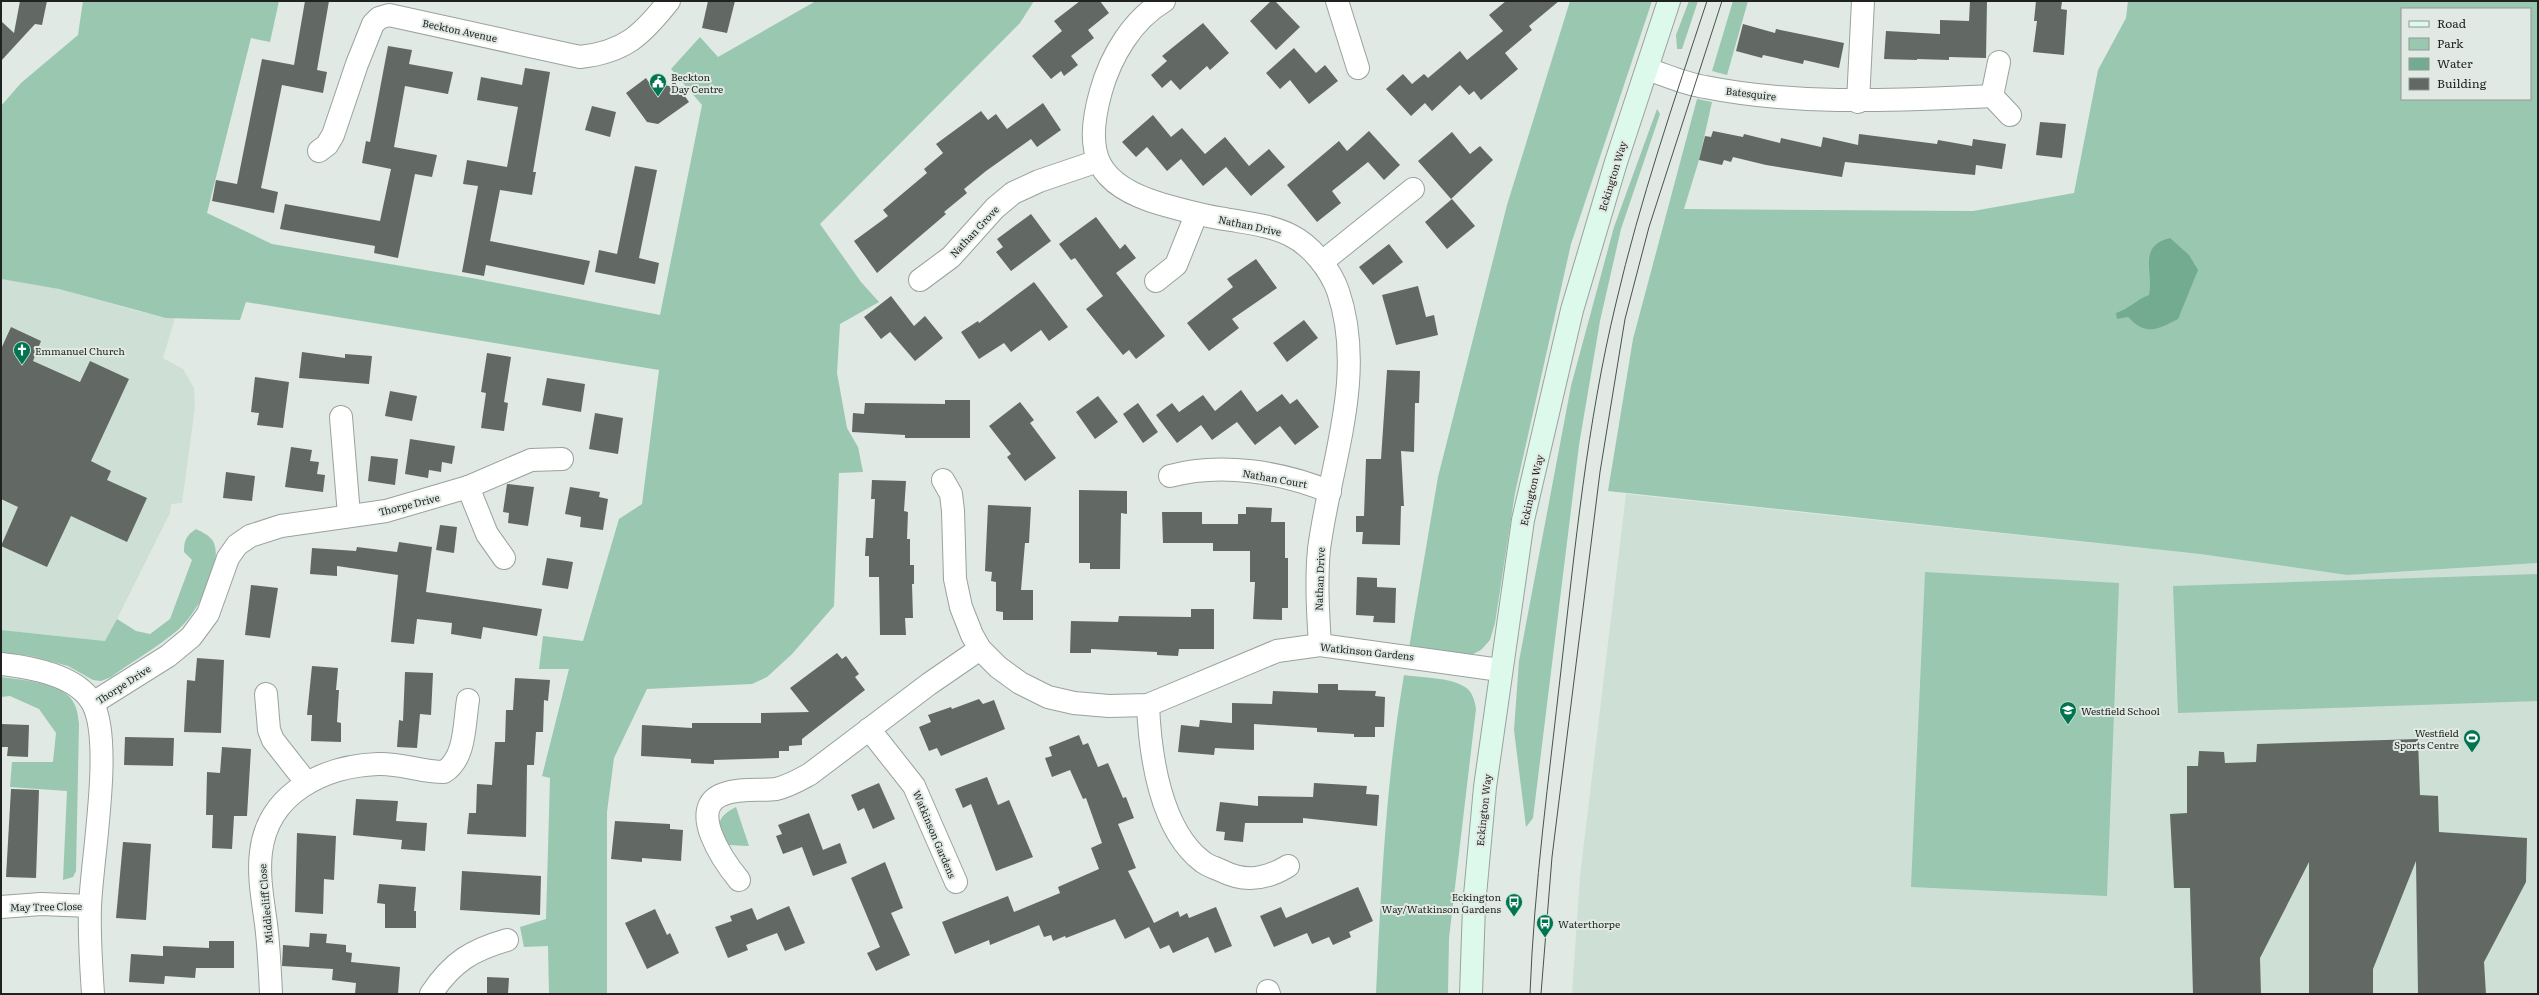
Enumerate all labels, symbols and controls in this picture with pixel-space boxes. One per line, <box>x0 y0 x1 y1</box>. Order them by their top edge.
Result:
legend <box>2401 8 2531 100</box>
text: Road <box>2437 14 2467 32</box>
street label: Beckton Avenue <box>421 15 499 45</box>
text: Park <box>2437 34 2464 52</box>
text: Water <box>2437 54 2473 72</box>
place label: Beckton Day Centre <box>671 69 723 96</box>
public building icon: Beckton Day Centre <box>648 72 668 97</box>
text: Building <box>2437 74 2487 92</box>
street label: Batesquire <box>1725 82 1777 104</box>
street label: Eckington Way <box>1594 139 1630 213</box>
street label: Nathan Grove <box>946 202 1002 260</box>
street label: Nathan Drive <box>1217 211 1283 239</box>
church icon: Emmanuel Church <box>12 340 32 365</box>
place label: Emmanuel Church <box>35 343 125 358</box>
street label: Eckington Way <box>1516 453 1547 527</box>
street label: Nathan Court <box>1241 465 1309 491</box>
street label: Thorpe Drive <box>377 489 441 519</box>
street label: Nathan Drive <box>1310 547 1328 611</box>
street label: Watkinson Gardens <box>1319 639 1415 663</box>
street label: Thorpe Drive <box>93 661 153 707</box>
school or university icon: Westfield School <box>2058 700 2078 725</box>
place label: Westfield School <box>2081 703 2160 718</box>
place label: Westfield Sports Centre <box>2394 725 2459 752</box>
sports icon: Westfield Sports Centre <box>2462 728 2482 753</box>
street label: Eckington Way <box>1472 773 1494 847</box>
street label: Watkinson Gardens <box>910 788 961 881</box>
street label: Middlecliff Close <box>254 863 276 945</box>
place label: Eckington Way/Watkinson Gardens <box>1381 889 1501 916</box>
bus stop icon: Eckington Way/Watkinson Gardens <box>1504 892 1524 917</box>
street label: May Tree Close <box>10 898 82 914</box>
bus stop icon: Waterthorpe <box>1535 913 1555 938</box>
place label: Waterthorpe <box>1558 916 1620 931</box>

